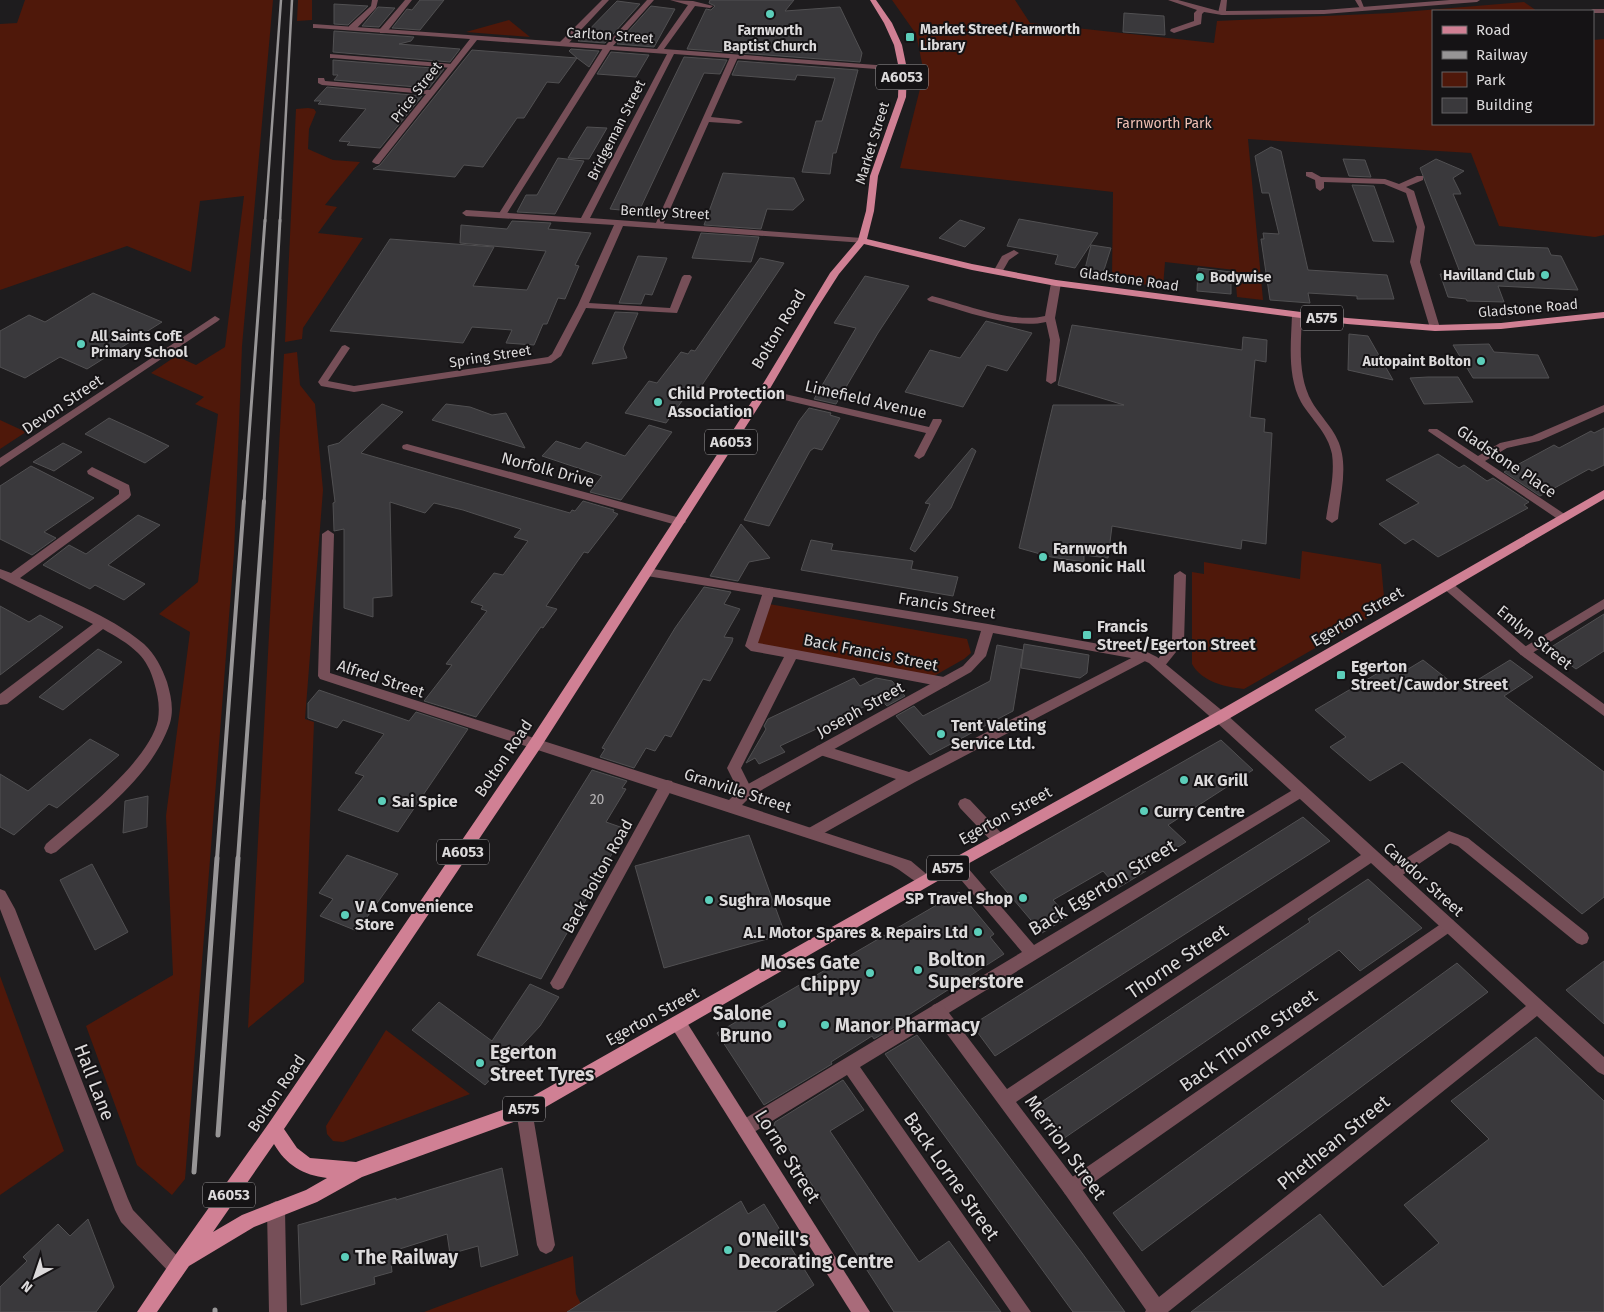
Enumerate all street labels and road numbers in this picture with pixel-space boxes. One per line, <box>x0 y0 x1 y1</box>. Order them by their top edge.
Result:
street label: Carlton Street <box>566 24 655 47</box>
street label: Price Street <box>387 58 446 126</box>
road number: A6053 <box>876 64 928 90</box>
street label: Bridgeman Street <box>584 76 650 183</box>
street label: Market Street <box>852 99 893 186</box>
street label: Bentley Street <box>620 202 711 223</box>
street label: Gladstone Road <box>1078 264 1180 295</box>
street label: Bolton Road <box>747 286 810 372</box>
street label: Gladstone Road <box>1477 296 1579 321</box>
road number: A575 <box>1301 306 1343 330</box>
street label: Spring Street <box>448 342 533 371</box>
street label: Devon Street <box>18 370 106 438</box>
street label: Limefield Avenue <box>803 376 929 423</box>
street label: Gladstone Place <box>1453 421 1560 502</box>
road number: A6053 <box>705 430 757 454</box>
street label: Norfolk Drive <box>499 448 597 491</box>
street label: Egerton Street <box>1308 582 1407 650</box>
street label: Francis Street <box>897 588 997 623</box>
street label: Emlyn Street <box>1493 601 1576 674</box>
street label: Back Francis Street <box>802 630 940 675</box>
street label: Alfred Street <box>335 655 427 702</box>
street label: Joseph Street <box>813 678 907 741</box>
street label: Bolton Road <box>471 716 536 801</box>
street label: Granville Street <box>682 764 794 817</box>
street label: Egerton Street <box>956 782 1055 849</box>
street label: Back Bolton Road <box>558 816 637 937</box>
street label: Back Egerton Street <box>1024 834 1180 941</box>
street label: Cawdor Street <box>1380 838 1468 921</box>
road number: A6053 <box>437 840 489 864</box>
road number: A575 <box>927 856 969 880</box>
street label: Thorne Street <box>1122 919 1233 1004</box>
street label: Egerton Street <box>603 983 702 1050</box>
street label: Back Thorne Street <box>1175 984 1322 1097</box>
street label: Hall Lane <box>69 1041 120 1124</box>
street label: Bolton Road <box>244 1051 309 1136</box>
street label: Merrion Street <box>1020 1090 1111 1204</box>
street label: Phethean Street <box>1272 1090 1394 1195</box>
road number: A575 <box>503 1096 545 1122</box>
street label: Lorne Street <box>750 1105 825 1207</box>
street label: Back Lorne Street <box>899 1108 1004 1245</box>
road number: A6053 <box>203 1182 255 1208</box>

